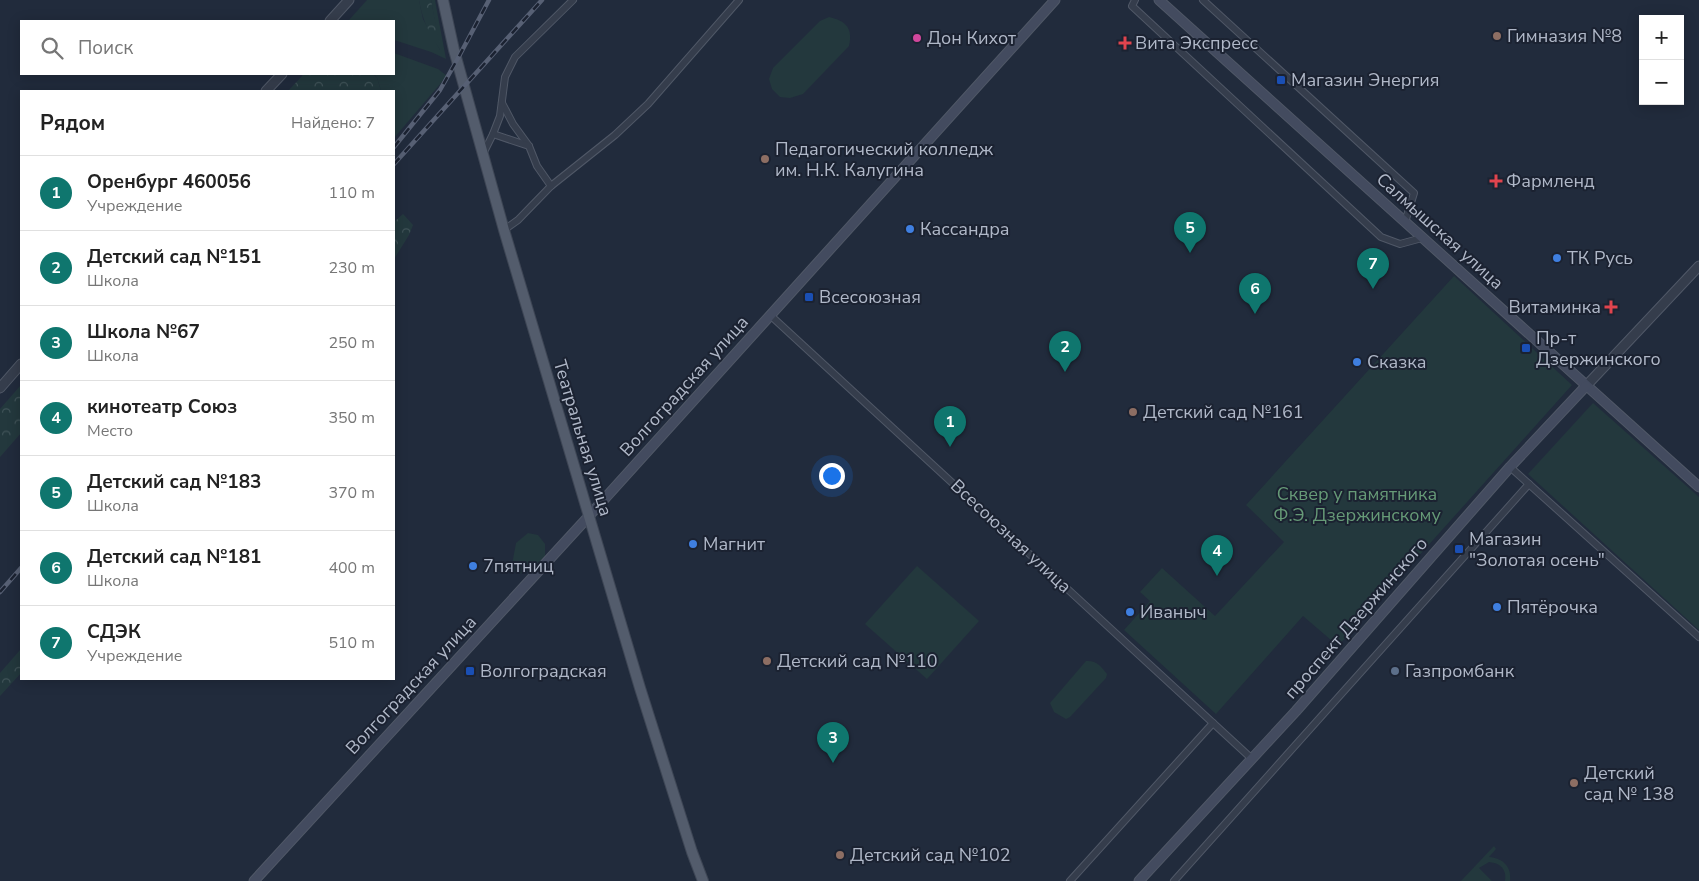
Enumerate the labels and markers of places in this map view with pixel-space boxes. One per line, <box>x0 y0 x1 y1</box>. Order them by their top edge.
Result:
place label: Гимназия №8 <box>1507 24 1622 48</box>
place label: Дон Кихот <box>927 26 1016 50</box>
marker: Гимназия №8 <box>1491 30 1503 42</box>
place label: Вита Экспресс <box>1135 31 1259 55</box>
marker: Дон Кихот <box>911 32 923 44</box>
marker: Вита Экспресс <box>1119 37 1131 49</box>
place label: Магазин Энергия <box>1291 68 1439 92</box>
marker: Магазин Энергия <box>1275 74 1287 86</box>
place label: Педагогический колледж им. Н.К. Калугина <box>775 137 994 182</box>
marker: Педагогический колледж им. Н.К. Калугина <box>759 153 771 165</box>
place label: Фармленд <box>1506 169 1595 193</box>
marker: Фармленд <box>1490 175 1502 187</box>
pin: 5 <box>1174 212 1206 253</box>
place label: Кассандра <box>920 217 1010 241</box>
marker: Кассандра <box>904 223 916 235</box>
place label: ТК Русь <box>1567 246 1633 270</box>
pin: 7 <box>1357 248 1389 289</box>
marker: ТК Русь <box>1551 252 1563 264</box>
pin: 6 <box>1239 273 1271 314</box>
place label: Всесоюзная <box>819 285 921 309</box>
marker: Всесоюзная <box>803 291 815 303</box>
place label: Витаминка <box>1509 295 1601 319</box>
marker: Витаминка <box>1605 301 1617 313</box>
place label: Пр-т Дзержинского <box>1536 326 1661 371</box>
pin: 2 <box>1049 331 1081 372</box>
marker: Пр-т Дзержинского <box>1520 342 1532 354</box>
place label: Сказка <box>1367 350 1426 374</box>
marker: Сказка <box>1351 356 1363 368</box>
place label: Детский сад №161 <box>1143 400 1304 424</box>
pin: 1 <box>934 406 966 447</box>
marker: Детский сад №161 <box>1127 406 1139 418</box>
place label: Магазин "Золотая осень" <box>1469 527 1605 572</box>
place label: Магнит <box>703 532 765 556</box>
pin: 4 <box>1201 535 1233 576</box>
marker: Магнит <box>687 538 699 550</box>
marker: Магазин "Золотая осень" <box>1453 543 1465 555</box>
place label: 7пятниц <box>483 554 554 578</box>
marker: 7пятниц <box>467 560 479 572</box>
place label: Пятёрочка <box>1507 595 1598 619</box>
place label: Иваныч <box>1140 600 1207 624</box>
marker: Пятёрочка <box>1491 601 1503 613</box>
marker: Иваныч <box>1124 606 1136 618</box>
place label: Детский сад №110 <box>777 649 938 673</box>
marker: Детский сад №110 <box>761 655 773 667</box>
place label: Волгоградская <box>480 659 607 683</box>
place label: Газпромбанк <box>1405 659 1515 683</box>
marker: Волгоградская <box>464 665 476 677</box>
marker: Газпромбанк <box>1389 665 1401 677</box>
pin: 3 <box>817 722 849 763</box>
place label: Детский сад № 138 <box>1584 761 1674 806</box>
marker: Детский сад № 138 <box>1568 777 1580 789</box>
place label: Детский сад №102 <box>850 843 1011 867</box>
marker: Детский сад №102 <box>834 849 846 861</box>

